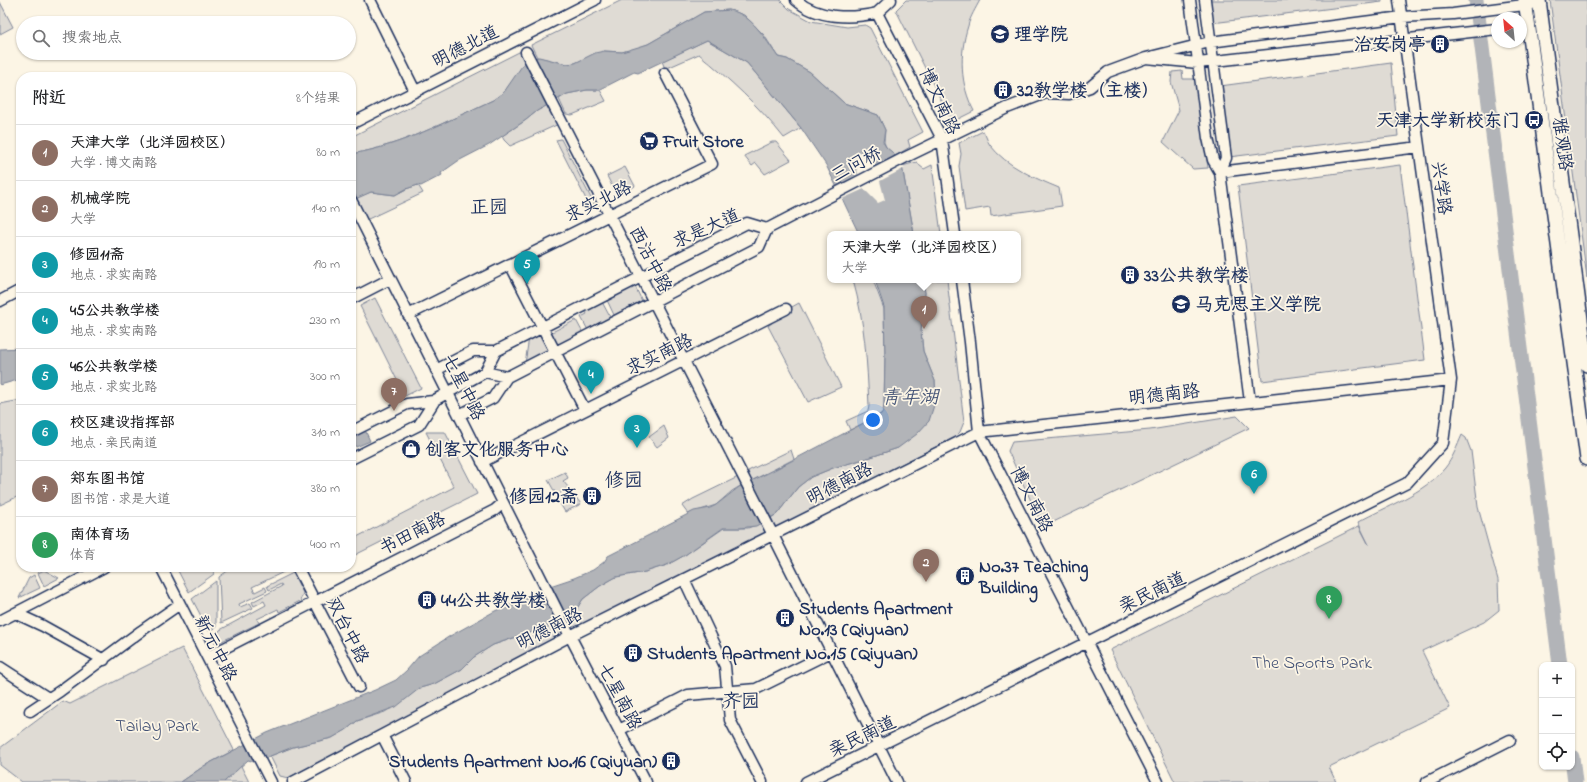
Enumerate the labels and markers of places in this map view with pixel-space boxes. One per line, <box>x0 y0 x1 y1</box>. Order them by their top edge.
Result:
school or university icon: 理学院 <box>989 23 1011 45</box>
place label: 理学院 <box>1014 23 1068 49</box>
place label: 治安岗亭 <box>1354 33 1426 59</box>
building icon: 治安岗亭 <box>1429 33 1451 55</box>
building icon: 32教学楼（主楼） <box>992 79 1014 101</box>
place label: 32教学楼（主楼） <box>1016 79 1159 105</box>
place label: 天津大学新校东门 <box>1376 109 1520 135</box>
bus stop icon: 天津大学新校东门 <box>1523 109 1545 131</box>
supermarket icon: Fruit Store <box>638 130 660 152</box>
place label: Fruit Store <box>662 130 744 156</box>
pin: 5 <box>514 251 540 284</box>
building icon: 33公共教学楼 <box>1119 264 1141 286</box>
place label: 33公共教学楼 <box>1143 264 1249 290</box>
school or university icon: 马克思主义学院 <box>1170 293 1192 315</box>
place label: 马克思主义学院 <box>1195 293 1321 319</box>
pin: 1 <box>911 296 937 329</box>
pin: 4 <box>578 361 604 394</box>
pin: 7 <box>381 378 407 411</box>
pin: 3 <box>624 415 650 448</box>
shop icon: 创客文化服务中心 <box>400 438 422 460</box>
place label: 创客文化服务中心 <box>425 438 569 464</box>
pin: 6 <box>1241 461 1267 494</box>
place label: 修园12斋 <box>509 485 578 511</box>
building icon: 修园12斋 <box>581 485 603 507</box>
pin: 2 <box>913 549 939 582</box>
place label: No.37 Teaching Building <box>978 555 1088 603</box>
building icon: No.37 Teaching Building <box>954 565 976 587</box>
pin: 8 <box>1316 586 1342 619</box>
building icon: 44公共教学楼 <box>416 589 438 611</box>
place label: 44公共教学楼 <box>441 589 546 615</box>
place label: Students Apartment No.13 (Qiyuan) <box>799 597 954 645</box>
building icon: Students Apartment No.13 (Qiyuan) <box>774 607 796 629</box>
building icon: Students Apartment No.15 (Qiyuan) <box>622 642 644 664</box>
place label: Students Apartment No.15 (Qiyuan) <box>647 642 918 669</box>
place label: Students Apartment No.16 (Qiyuan) <box>389 750 658 777</box>
building icon: Students Apartment No.16 (Qiyuan) <box>660 750 682 772</box>

